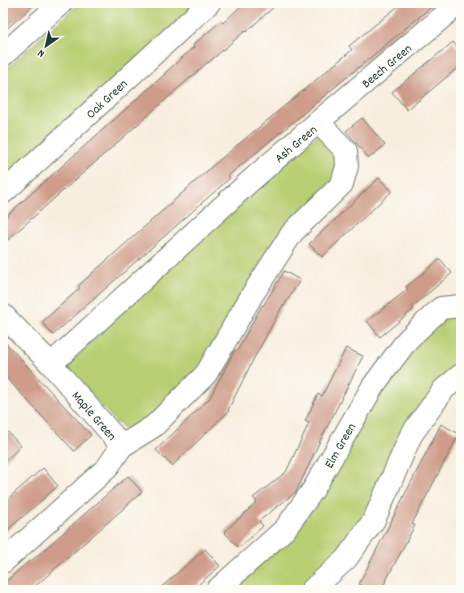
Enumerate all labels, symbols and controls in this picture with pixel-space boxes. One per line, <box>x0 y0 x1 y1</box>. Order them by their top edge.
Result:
north arrow <box>26 26 66 66</box>
street label: Beech Green <box>358 40 417 94</box>
text: N <box>34 44 48 61</box>
street label: Oak Green <box>83 76 133 124</box>
street label: Ash Green <box>271 121 322 168</box>
street label: Maple Green <box>66 388 120 446</box>
street label: Elm Green <box>321 420 362 473</box>

